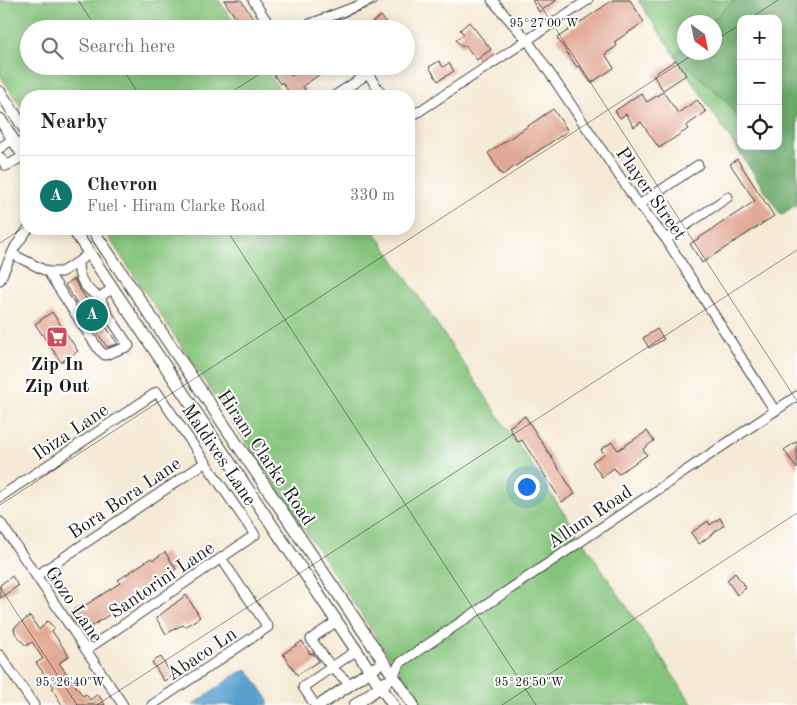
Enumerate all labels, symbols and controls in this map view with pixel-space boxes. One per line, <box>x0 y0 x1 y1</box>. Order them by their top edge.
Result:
north arrow <box>677 15 722 60</box>
map controls <box>737 15 782 150</box>
button: + <box>737 15 782 60</box>
text: 95°27'00"W <box>509 17 579 30</box>
search box <box>20 20 415 75</box>
icon: search <box>38 34 66 62</box>
text: Search here <box>78 38 175 57</box>
button: − <box>737 60 782 105</box>
button: locate <box>737 105 782 150</box>
text: Nearby <box>40 112 108 133</box>
street label: Player Street <box>611 145 689 244</box>
text: Chevron <box>87 176 158 195</box>
text: A <box>50 188 62 204</box>
text: 330 m <box>350 188 395 204</box>
text: Fuel · Hiram Clarke Road <box>87 199 265 215</box>
pin: A <box>76 296 108 334</box>
supermarket icon: Zip In Zip Out <box>45 325 69 349</box>
place label: Zip In Zip Out <box>25 356 89 397</box>
street label: Hiram Clarke Road <box>213 387 317 530</box>
street label: Ibiza Lane <box>30 401 113 465</box>
street label: Maldives Lane <box>177 401 259 510</box>
street label: Bora Bora Lane <box>66 455 185 544</box>
your location <box>514 474 540 500</box>
street label: Allum Road <box>545 483 636 553</box>
street label: Santorini Lane <box>106 539 218 623</box>
street label: Gozo Lane <box>41 564 105 647</box>
street label: Abaco Ln <box>164 625 241 685</box>
text: 95°26'40"W <box>35 676 105 689</box>
text: 95°26'50"W <box>494 676 564 689</box>

